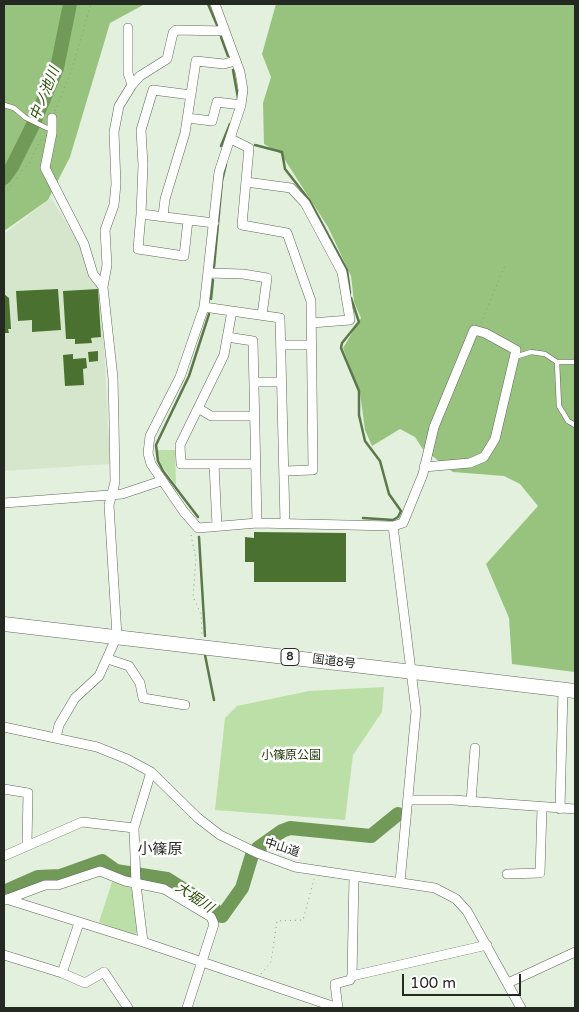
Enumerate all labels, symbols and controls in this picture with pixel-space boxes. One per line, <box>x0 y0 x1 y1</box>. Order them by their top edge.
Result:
water label: 中ノ池川 <box>27 65 63 123</box>
road number: 8 <box>281 649 299 666</box>
street label: 国道8号 <box>312 652 356 672</box>
park label: 小篠原公園 <box>261 749 321 763</box>
street label: 中山道 <box>263 836 301 860</box>
district label: 小篠原 <box>138 841 182 859</box>
water label: 大堀川 <box>172 879 216 917</box>
scale bar <box>404 964 523 996</box>
text: 100 m <box>410 974 456 992</box>

